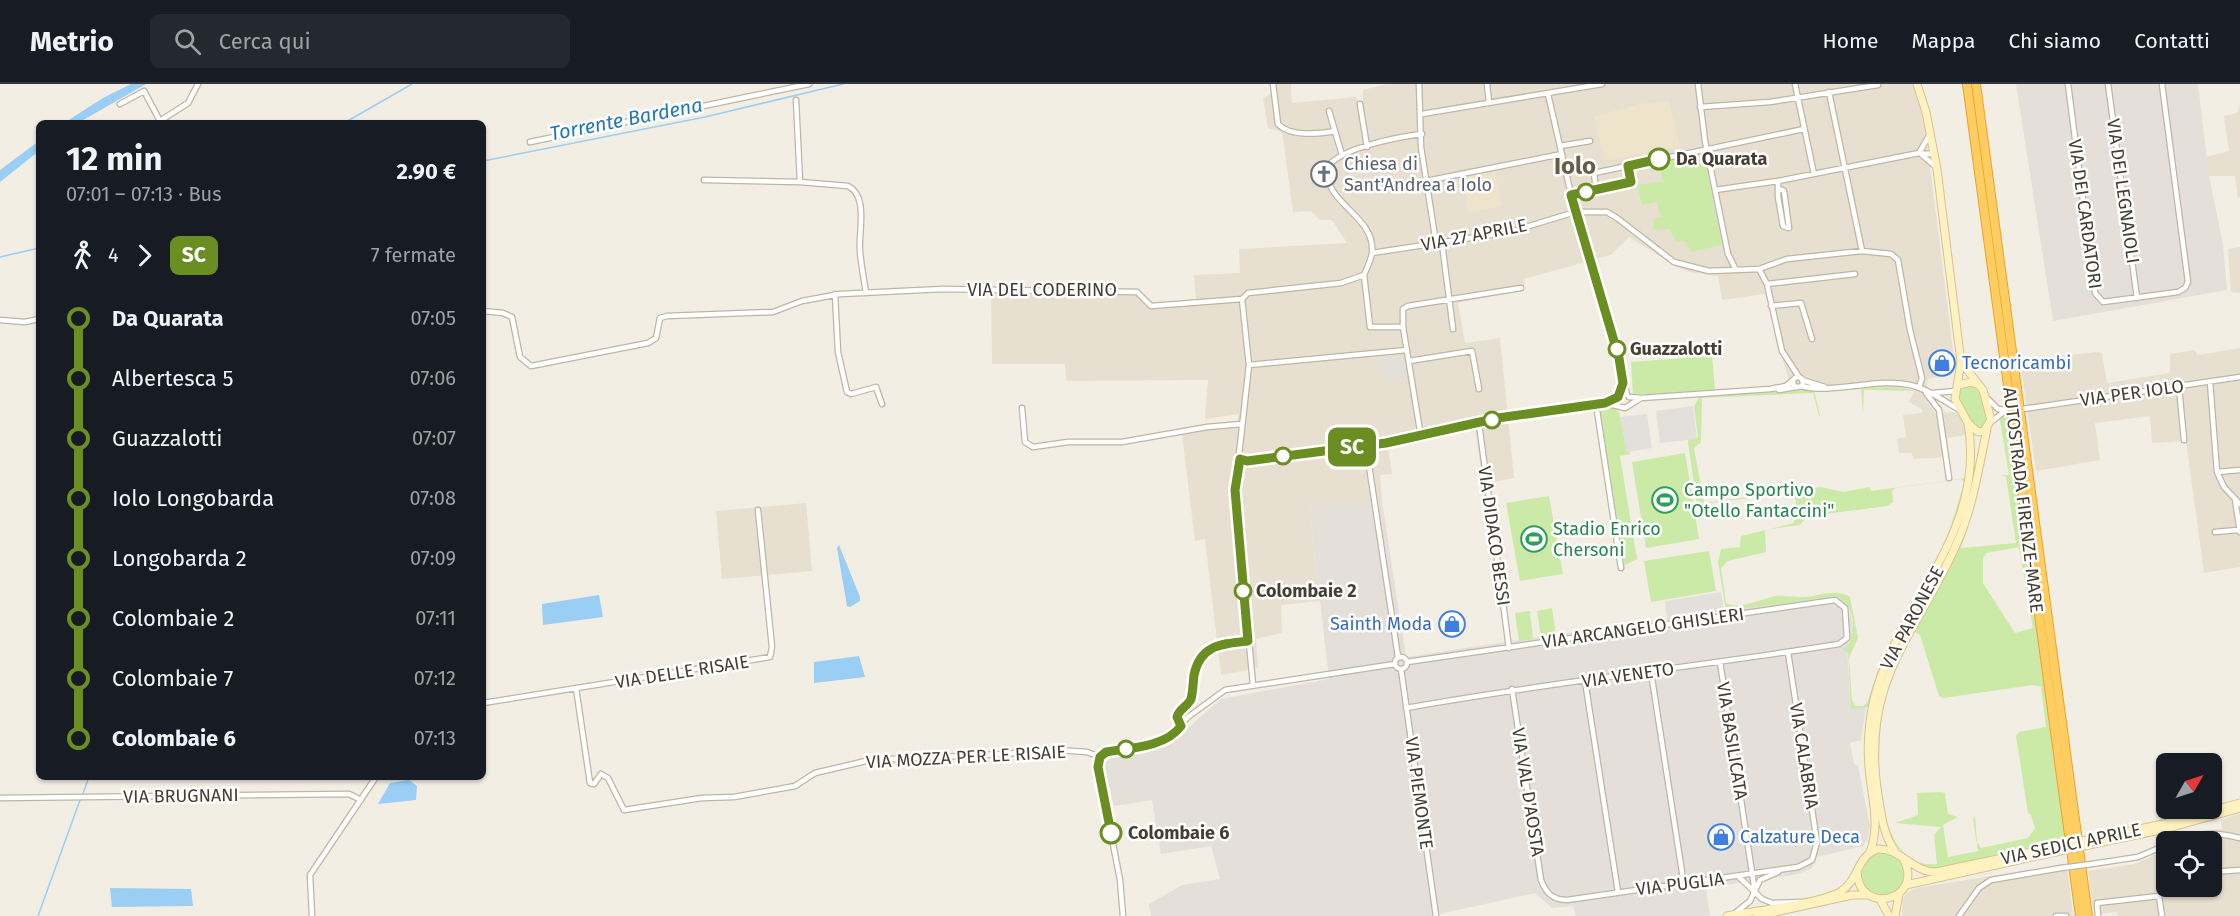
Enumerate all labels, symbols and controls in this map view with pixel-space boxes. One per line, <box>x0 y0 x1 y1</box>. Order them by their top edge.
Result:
search box <box>150 14 570 68</box>
text: Metrio <box>30 25 114 58</box>
icon: search <box>171 25 204 58</box>
text: Cerca qui <box>219 28 311 55</box>
text: Home <box>1822 28 1878 54</box>
text: Mappa <box>1911 28 1975 54</box>
text: Chi siamo <box>2008 28 2101 54</box>
text: Contatti <box>2134 28 2210 54</box>
water label: Torrente Bardena <box>548 92 704 146</box>
street label: VIA DEI LEGNAIOLI <box>2102 117 2144 265</box>
street label: VIA DEI CARDATORI <box>2064 138 2106 290</box>
text: 12 min <box>66 139 162 179</box>
marker: Da Quarata <box>1648 148 1670 170</box>
place label: Da Quarata <box>1676 148 1767 170</box>
district label: Iolo <box>1554 152 1596 180</box>
place label: Chiesa di Sant'Andrea a Iolo <box>1344 153 1492 196</box>
text: 2.90 € <box>396 158 456 185</box>
church icon: Chiesa di Sant'Andrea a Iolo <box>1309 159 1339 189</box>
text: 07:01 – 07:13 · Bus <box>66 182 222 206</box>
unlabelled marker <box>1577 183 1595 201</box>
street label: VIA 27 APRILE <box>1419 214 1529 256</box>
icon: walk <box>66 239 99 272</box>
icon: forward <box>128 239 161 272</box>
text: SC <box>182 242 206 268</box>
text: 4 <box>108 243 119 267</box>
text: 7 fermate <box>371 243 456 267</box>
street label: VIA DEL CODERINO <box>967 279 1117 301</box>
text: Da Quarata <box>112 305 224 332</box>
text: 07:05 <box>410 306 456 330</box>
place label: Guazzalotti <box>1630 338 1722 360</box>
marker: Guazzalotti <box>1608 340 1626 358</box>
shop icon: Tecnoricambi <box>1927 348 1957 378</box>
place label: Tecnoricambi <box>1962 352 2071 374</box>
text: Albertesca 5 <box>112 365 234 392</box>
text: 07:06 <box>410 366 456 390</box>
street label: VIA PER IOLO <box>2079 375 2185 411</box>
street label: AUTOSTRADA FIRENZE-MARE <box>1998 386 2048 614</box>
unlabelled marker <box>1483 411 1501 429</box>
text: Guazzalotti <box>112 425 223 452</box>
text: 07:07 <box>412 426 456 450</box>
line badge: SC <box>1325 428 1379 466</box>
text: SC <box>1340 434 1364 460</box>
unlabelled marker <box>1274 447 1292 465</box>
street label: VIA DIDACO BESSI <box>1473 465 1515 607</box>
place label: Campo Sportivo "Otello Fantaccini" <box>1684 479 1834 522</box>
text: Iolo Longobarda <box>112 485 274 512</box>
sports icon: Campo Sportivo "Otello Fantaccini" <box>1650 485 1680 515</box>
text: 07:08 <box>409 486 456 510</box>
place label: Stadio Enrico Chersoni <box>1553 518 1661 561</box>
sports icon: Stadio Enrico Chersoni <box>1519 524 1549 554</box>
text: Longobarda 2 <box>112 545 247 572</box>
text: 07:09 <box>410 546 456 570</box>
street label: VIA PARONESE <box>1875 562 1949 674</box>
place label: Colombaie 2 <box>1256 580 1357 602</box>
marker: Colombaie 2 <box>1234 582 1252 600</box>
street label: VIA ARCANGELO GHISLERI <box>1540 603 1746 653</box>
text: Colombaie 2 <box>112 605 235 632</box>
text: 07:11 <box>415 606 456 630</box>
shop icon: Sainth Moda <box>1437 609 1467 639</box>
place label: Sainth Moda <box>1330 613 1432 635</box>
street label: VIA DELLE RISAIE <box>614 651 750 693</box>
street label: VIA VENETO <box>1580 658 1676 692</box>
text: Colombaie 7 <box>112 665 233 692</box>
text: 07:12 <box>414 666 456 690</box>
street label: VIA BASILICATA <box>1712 680 1752 802</box>
street label: VIA CALABRIA <box>1785 701 1823 811</box>
text: Colombaie 6 <box>112 725 236 752</box>
text: 07:13 <box>414 726 456 750</box>
street label: VIA VAL D'AOSTA <box>1507 726 1549 859</box>
street label: VIA PIEMONTE <box>1400 735 1438 851</box>
unlabelled marker <box>1117 740 1135 758</box>
street label: VIA MOZZA PER LE RISAIE <box>865 741 1067 773</box>
north arrow <box>2156 753 2222 819</box>
map controls <box>2156 753 2222 897</box>
street label: VIA BRUGNANI <box>123 784 239 808</box>
street label: VIA SEDICI APRILE <box>1999 818 2143 870</box>
marker: Colombaie 6 <box>1100 822 1122 844</box>
place label: Colombaie 6 <box>1128 822 1229 844</box>
shop icon: Calzature Deca <box>1706 822 1736 852</box>
place label: Calzature Deca <box>1740 826 1860 848</box>
button: locate <box>2156 831 2222 897</box>
street label: VIA PUGLIA <box>1635 868 1726 900</box>

